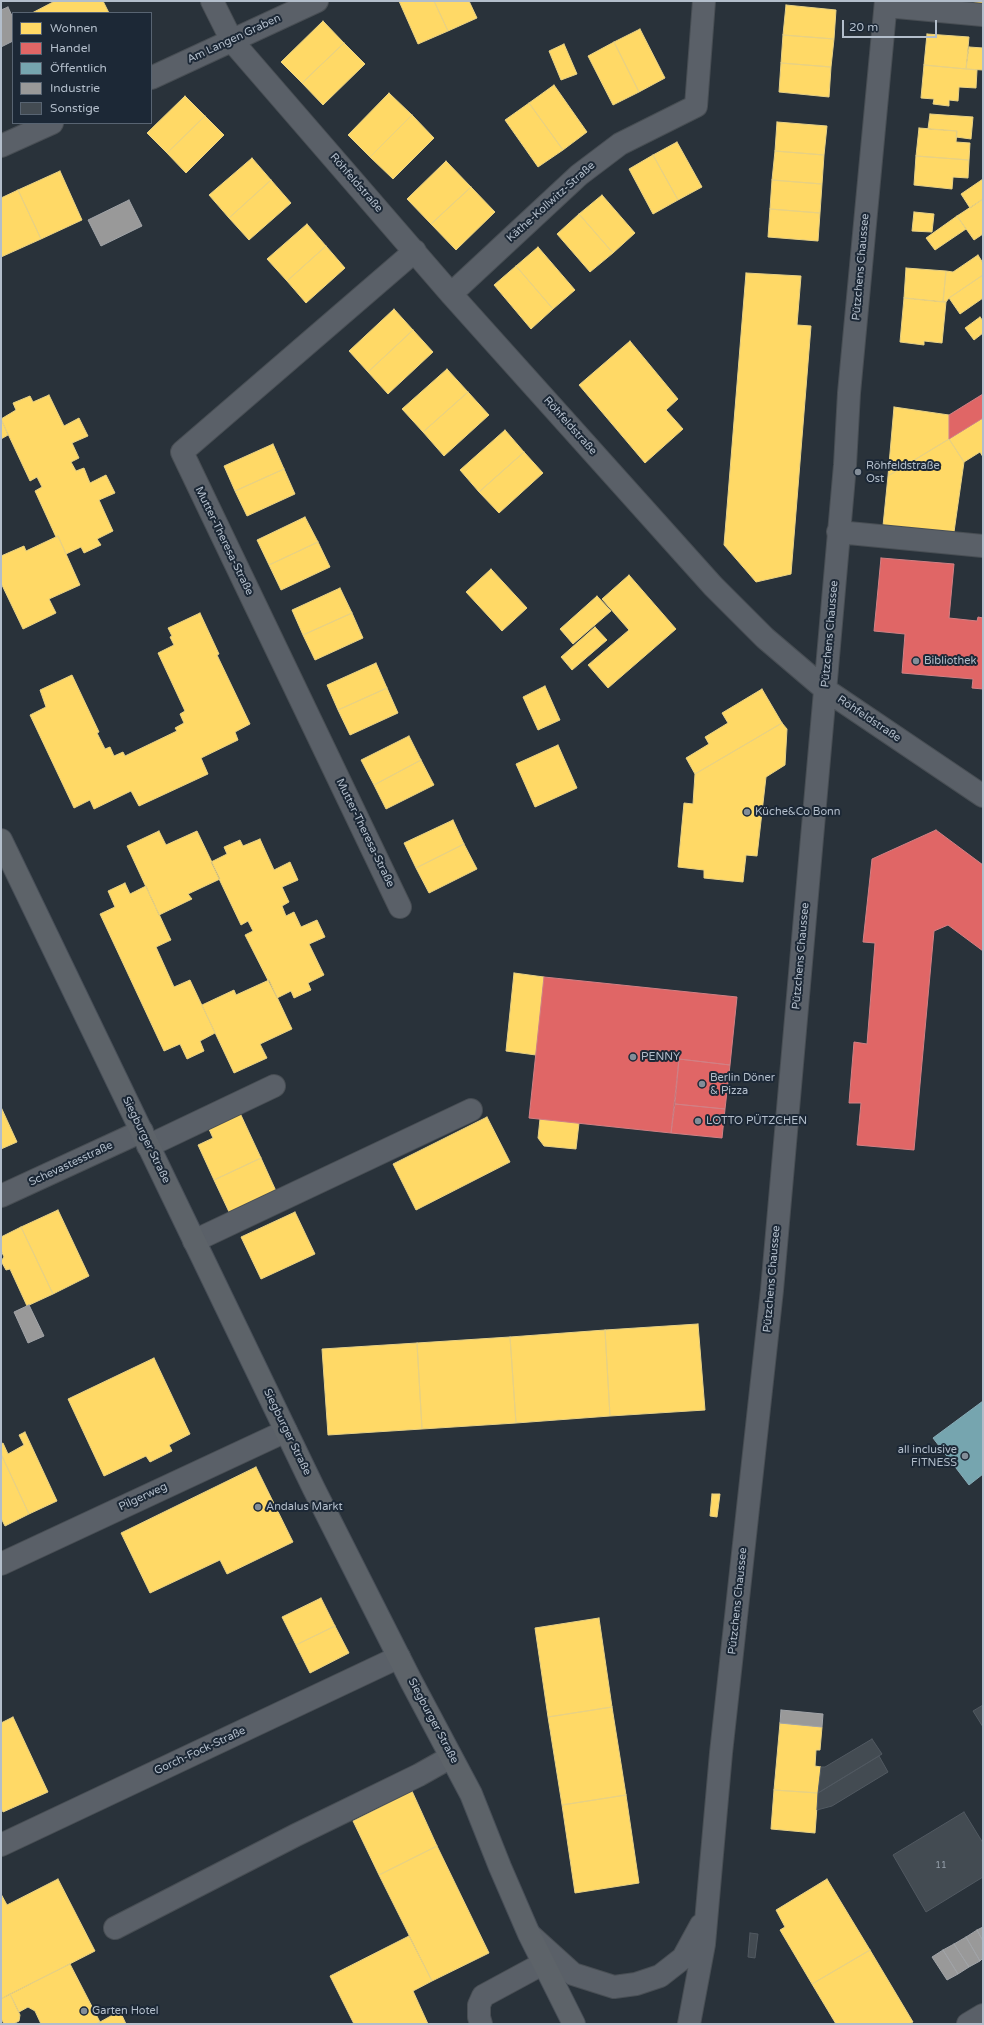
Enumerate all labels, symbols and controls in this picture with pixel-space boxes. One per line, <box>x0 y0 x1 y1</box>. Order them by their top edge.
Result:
legend <box>12 12 152 124</box>
street label: Am Langen Graben <box>185 12 283 66</box>
scale bar <box>844 12 939 38</box>
text: 20 m <box>849 20 878 34</box>
text: Wohnen <box>50 21 98 35</box>
text: Handel <box>50 41 90 55</box>
text: Öffentlich <box>50 61 107 75</box>
text: Industrie <box>50 81 100 95</box>
text: Sonstige <box>50 101 100 115</box>
street label: Röhfeldstraße <box>327 151 385 215</box>
street label: Käthe-Kollwitz-Straße <box>504 159 598 245</box>
street label: Pützchens Chaussee <box>850 213 872 321</box>
street label: Röhfeldstraße <box>540 394 600 458</box>
place label: Röhfeldstraße Ost <box>866 459 940 485</box>
marker: Röhfeldstraße Ost <box>853 467 863 477</box>
street label: Mutter-Theresa-Straße <box>192 484 256 598</box>
street label: Pützchens Chaussee <box>819 580 841 688</box>
place label: Bibliothek <box>924 654 976 668</box>
marker: Bibliothek <box>911 656 921 666</box>
street label: Röhfeldstraße <box>835 693 903 745</box>
street label: Mutter-Theresa-Straße <box>333 776 397 890</box>
place label: Küche&Co Bonn <box>755 805 841 819</box>
marker: Küche&Co Bonn <box>742 807 752 817</box>
street label: Pützchens Chaussee <box>790 902 812 1010</box>
place label: PENNY <box>641 1050 680 1064</box>
marker: PENNY <box>628 1052 638 1062</box>
place label: Berlin Döner & Pizza <box>710 1071 775 1097</box>
marker: Berlin Döner & Pizza <box>697 1079 707 1089</box>
street label: Siegburger Straße <box>119 1095 173 1185</box>
place label: LOTTO PÜTZCHEN <box>706 1114 807 1128</box>
marker: LOTTO PÜTZCHEN <box>693 1116 703 1126</box>
street label: Schevastesstraße <box>27 1139 115 1189</box>
street label: Pützchens Chaussee <box>761 1225 783 1333</box>
street label: Siegburger Straße <box>260 1387 314 1477</box>
place label: all inclusive FITNESS <box>898 1443 957 1469</box>
marker: all inclusive FITNESS <box>960 1451 970 1461</box>
street label: Pilgerweg <box>117 1480 169 1514</box>
place label: Andalus Markt <box>266 1500 343 1514</box>
marker: Andalus Markt <box>253 1502 263 1512</box>
street label: Pützchens Chaussee <box>726 1547 750 1655</box>
street label: Siegburger Straße <box>405 1676 461 1766</box>
street label: Gorch-Fock-Straße <box>152 1724 248 1778</box>
house number: 11 <box>935 1861 947 1871</box>
place label: Garten Hotel <box>92 2004 159 2018</box>
marker: Garten Hotel <box>79 2006 89 2016</box>

